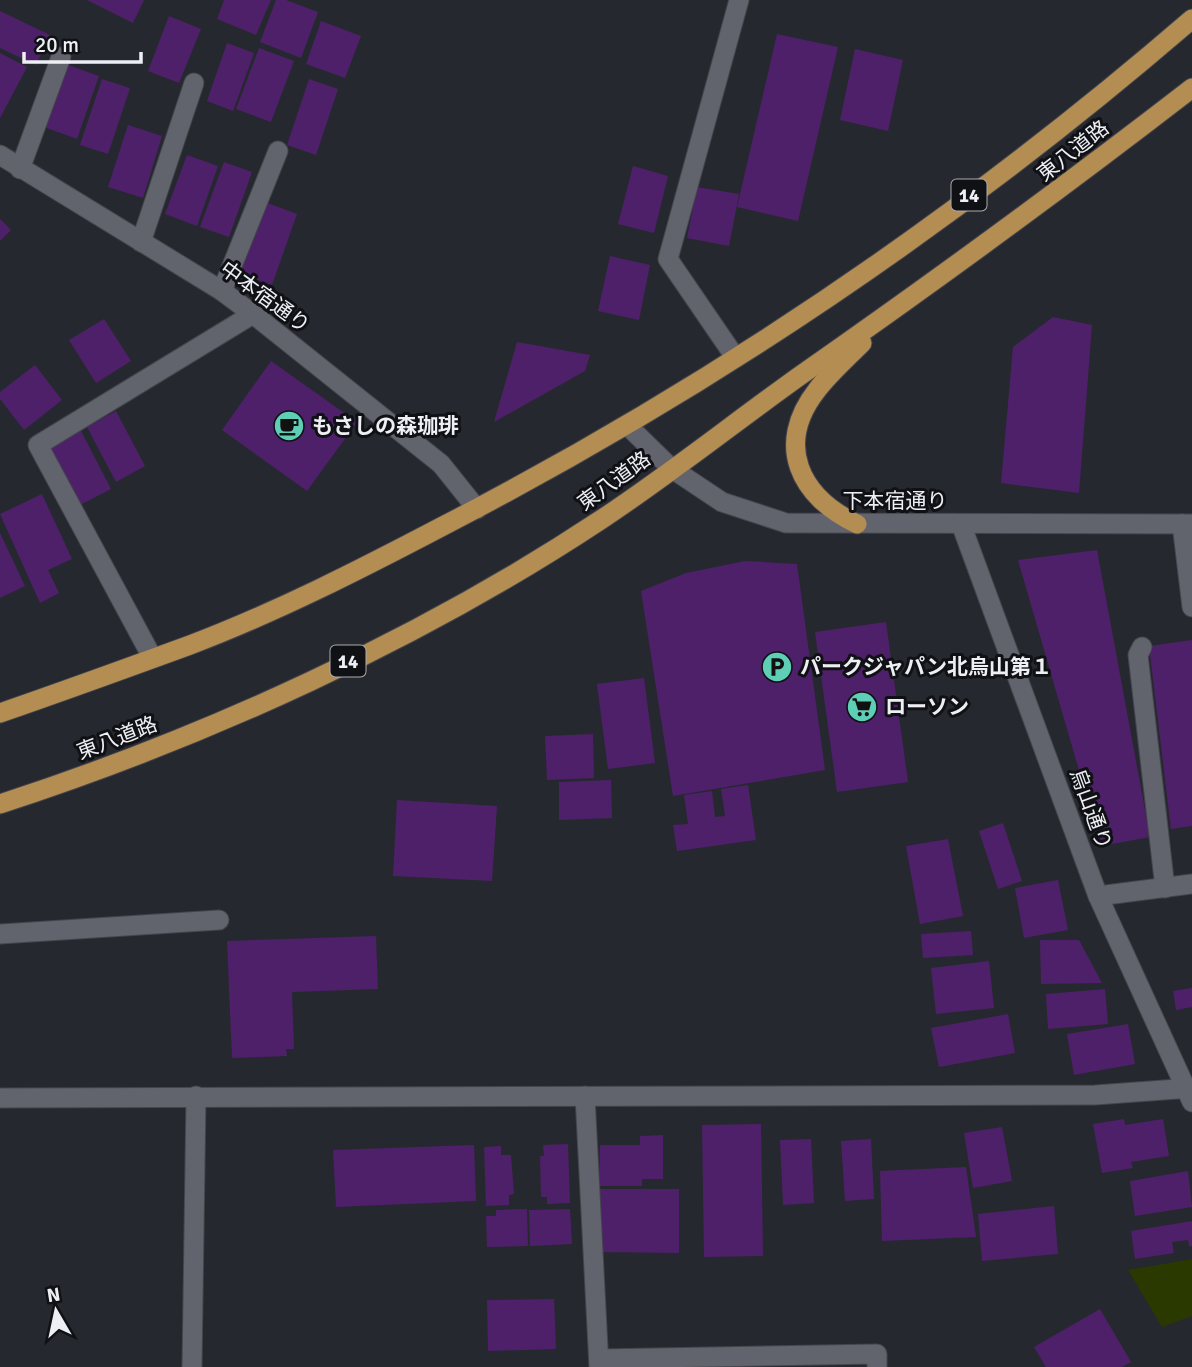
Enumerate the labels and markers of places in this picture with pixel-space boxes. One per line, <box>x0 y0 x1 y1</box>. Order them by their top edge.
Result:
cafe icon: もさしの森珈琲 <box>272 409 306 443</box>
place label: もさしの森珈琲 <box>312 413 459 439</box>
parking icon: パークジャパン北烏山第１ <box>760 650 794 684</box>
place label: パークジャパン北烏山第１ <box>800 654 1052 680</box>
supermarket icon: ローソン <box>845 690 879 724</box>
place label: ローソン <box>885 694 969 720</box>

